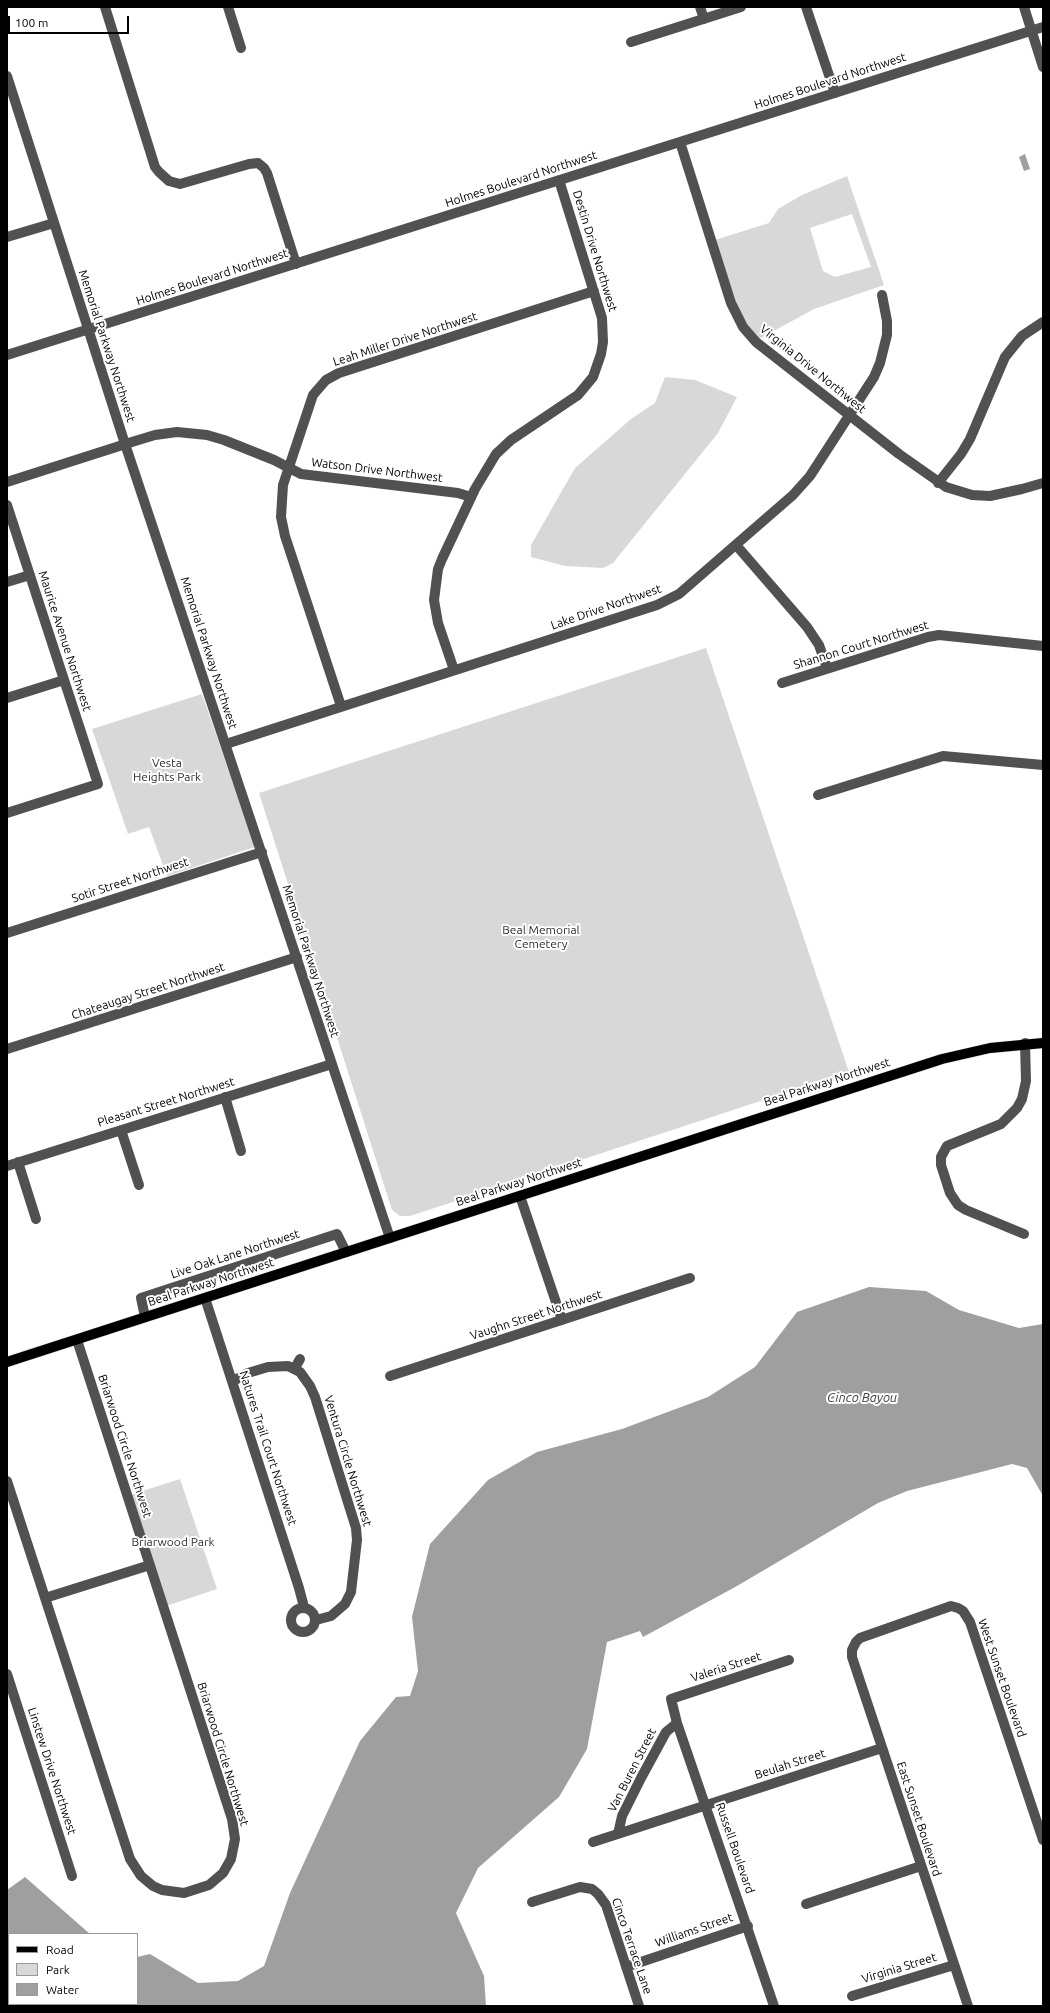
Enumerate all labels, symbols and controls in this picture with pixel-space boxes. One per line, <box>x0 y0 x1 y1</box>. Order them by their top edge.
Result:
scale bar <box>10 8 131 34</box>
text: 100 m <box>15 16 48 29</box>
street label: Holmes Boulevard Northwest <box>752 50 908 112</box>
street label: Holmes Boulevard Northwest <box>443 148 599 210</box>
street label: Destin Drive Northwest <box>570 189 620 313</box>
street label: Holmes Boulevard Northwest <box>134 246 290 308</box>
street label: Memorial Parkway Northwest <box>76 268 138 424</box>
street label: Leah Miller Drive Northwest <box>331 309 479 369</box>
street label: Virginia Drive Northwest <box>757 322 869 416</box>
street label: Watson Drive Northwest <box>311 455 443 485</box>
street label: Maurice Avenue Northwest <box>36 569 94 713</box>
street label: Memorial Parkway Northwest <box>178 575 240 731</box>
street label: Lake Drive Northwest <box>549 581 663 633</box>
street label: Shannon Court Northwest <box>792 618 930 672</box>
park label: Vesta Heights Park <box>133 756 201 784</box>
street label: Sotir Street Northwest <box>70 854 190 906</box>
street label: Memorial Parkway Northwest <box>280 883 342 1039</box>
park label: Beal Memorial Cemetery <box>502 923 580 951</box>
street label: Chateaugay Street Northwest <box>70 959 226 1023</box>
street label: Beal Parkway Northwest <box>762 1055 892 1109</box>
street label: Pleasant Street Northwest <box>96 1074 236 1130</box>
street label: Beal Parkway Northwest <box>454 1155 584 1209</box>
street label: Live Oak Lane Northwest <box>169 1226 301 1282</box>
street label: Beal Parkway Northwest <box>146 1255 276 1309</box>
street label: Vaughn Street Northwest <box>468 1287 604 1343</box>
street label: Natures Trail Court Northwest <box>236 1369 300 1527</box>
street label: Briarwood Circle Northwest <box>95 1373 155 1519</box>
water label: Cinco Bayou <box>827 1390 897 1406</box>
street label: Ventura Circle Northwest <box>321 1394 375 1528</box>
park label: Briarwood Park <box>132 1535 214 1549</box>
street label: West Sunset Boulevard <box>975 1617 1029 1739</box>
street label: Valeria Street <box>689 1649 763 1685</box>
street label: Briarwood Circle Northwest <box>194 1680 252 1828</box>
street label: Linstew Drive Northwest <box>25 1705 79 1837</box>
street label: Van Buren Street <box>605 1726 659 1814</box>
street label: Beulah Street <box>753 1746 827 1782</box>
street label: East Sunset Boulevard <box>894 1760 944 1878</box>
street label: Russell Boulevard <box>713 1801 757 1895</box>
street label: Cinco Terrace Lane <box>609 1896 655 1996</box>
street label: Williams Street <box>653 1910 735 1950</box>
legend <box>8 1933 138 2005</box>
text: Road <box>46 1943 74 1956</box>
street label: Virginia Street <box>860 1950 938 1986</box>
text: Park <box>46 1963 70 1976</box>
text: Water <box>46 1983 79 1996</box>

